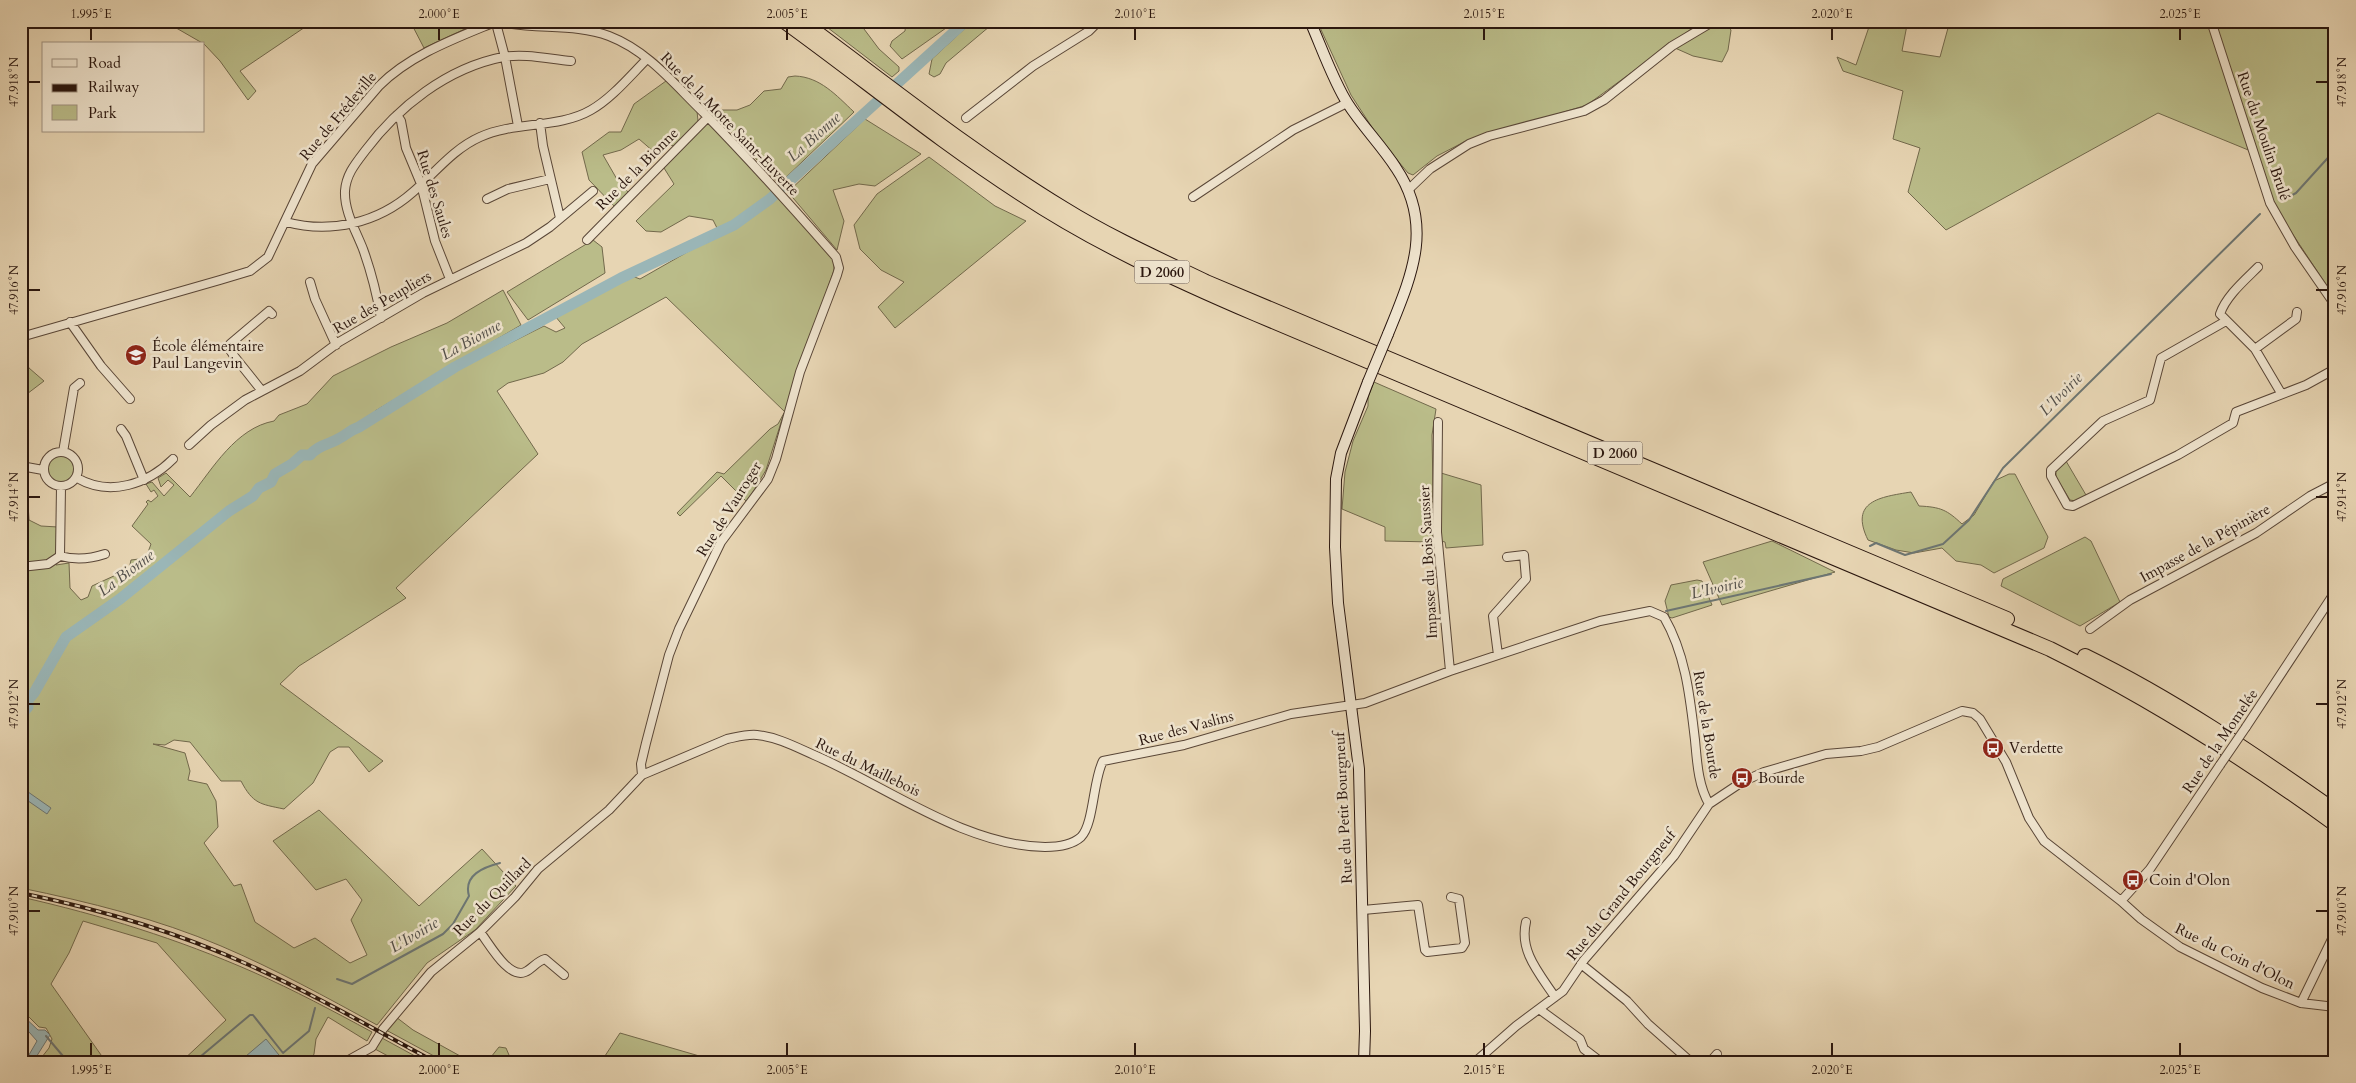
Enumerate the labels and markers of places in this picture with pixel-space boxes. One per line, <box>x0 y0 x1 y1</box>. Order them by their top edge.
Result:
place label: École élémentaire Paul Langevin <box>152 336 264 373</box>
school or university icon: École élémentaire Paul Langevin <box>124 343 148 367</box>
bus stop icon: Verdette <box>1981 736 2005 760</box>
place label: Verdette <box>2009 738 2064 758</box>
bus stop icon: Bourde <box>1730 766 1754 790</box>
place label: Bourde <box>1758 768 1805 788</box>
bus stop icon: Coin d'Olon <box>2121 868 2145 892</box>
place label: Coin d'Olon <box>2149 870 2231 890</box>

